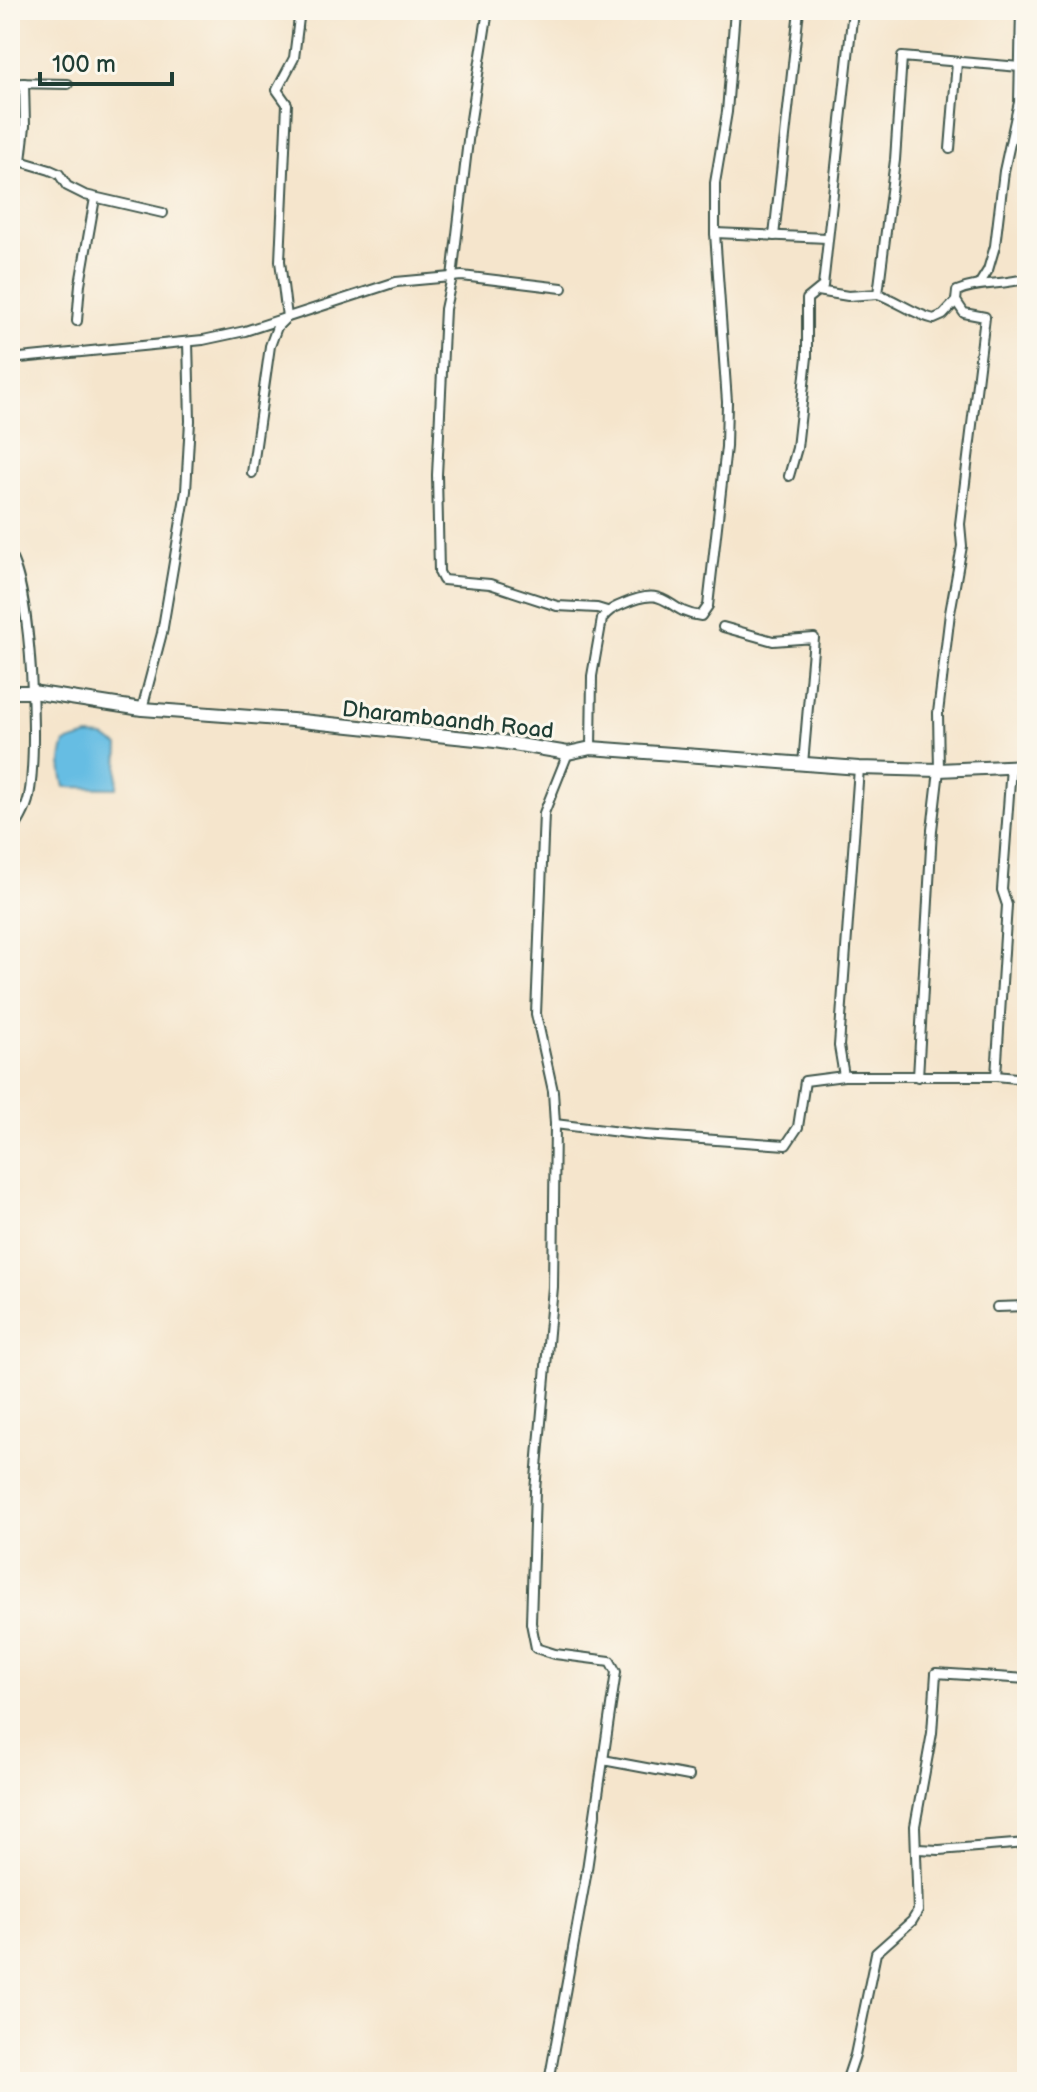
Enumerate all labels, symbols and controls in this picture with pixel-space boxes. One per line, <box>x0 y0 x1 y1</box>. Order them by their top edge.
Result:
scale bar <box>40 36 172 86</box>
text: 100 m <box>52 50 116 79</box>
street label: Dharambaandh Road <box>341 696 555 745</box>

